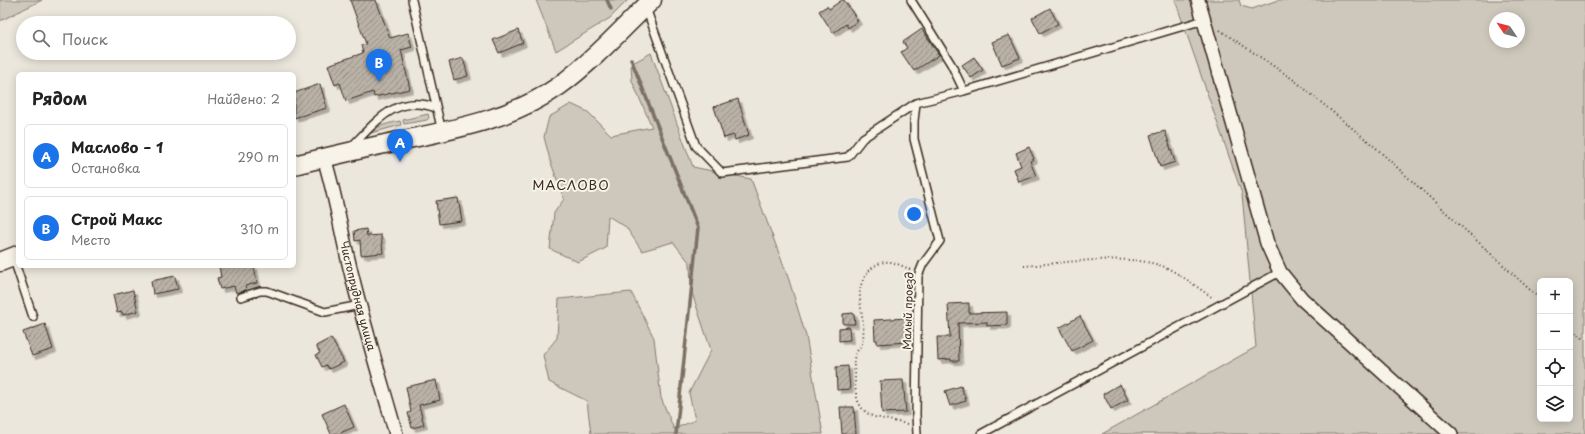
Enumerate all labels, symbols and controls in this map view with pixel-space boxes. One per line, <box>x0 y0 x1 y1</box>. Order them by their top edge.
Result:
north arrow <box>1489 12 1525 48</box>
search box <box>16 16 296 60</box>
icon: search <box>30 27 52 49</box>
text: Поиск <box>62 27 108 50</box>
pin: B <box>366 49 392 82</box>
text: Рядом <box>32 85 87 111</box>
text: Найдено: 2 <box>207 89 280 108</box>
pin: A <box>387 129 413 162</box>
text: Маслово – 1 <box>71 135 163 158</box>
text: A <box>41 147 51 166</box>
text: 290 m <box>238 147 279 166</box>
text: Остановка <box>71 158 140 177</box>
district label: МАСЛОВО <box>532 175 610 194</box>
your location <box>904 204 924 224</box>
text: Строй Макс <box>71 207 163 230</box>
text: B <box>42 219 50 238</box>
text: 310 m <box>240 219 279 238</box>
text: Место <box>71 230 111 249</box>
street label: Чистопрудная улица <box>336 239 381 353</box>
street label: Малый проезд <box>898 272 917 350</box>
map controls <box>1537 278 1573 422</box>
button: + <box>1537 278 1573 314</box>
button: − <box>1537 314 1573 350</box>
button: locate <box>1537 350 1573 386</box>
button: layers <box>1537 386 1573 422</box>

